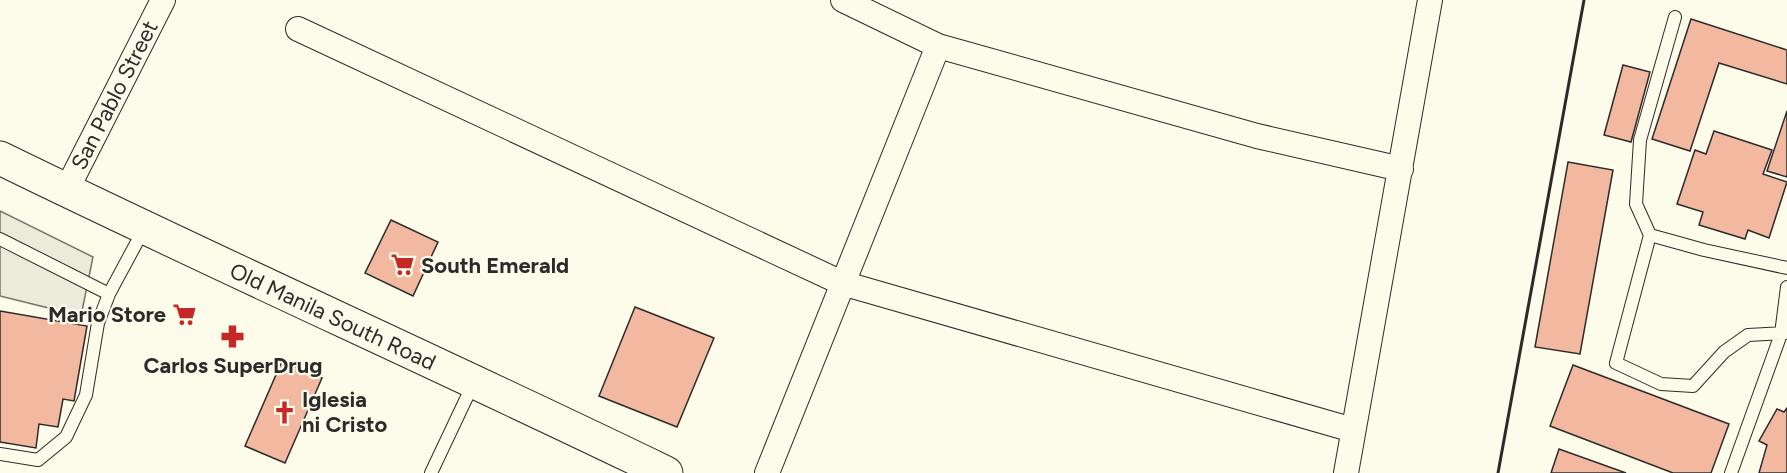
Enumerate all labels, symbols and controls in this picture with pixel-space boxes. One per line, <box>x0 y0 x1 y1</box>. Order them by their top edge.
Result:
street label: San Pablo Street <box>65 16 164 174</box>
supermarket icon: South Emerald <box>390 252 416 278</box>
place label: South Emerald <box>421 252 569 279</box>
street label: Old Manila South Road <box>225 257 440 376</box>
place label: Mario Store <box>48 301 166 328</box>
supermarket icon: Mario Store <box>171 301 197 327</box>
pharmacy icon: Carlos SuperDrug <box>220 323 246 349</box>
place label: Carlos SuperDrug <box>144 352 322 379</box>
place label: Iglesia ni Cristo <box>302 386 387 438</box>
church icon: Iglesia ni Cristo <box>271 399 297 425</box>

